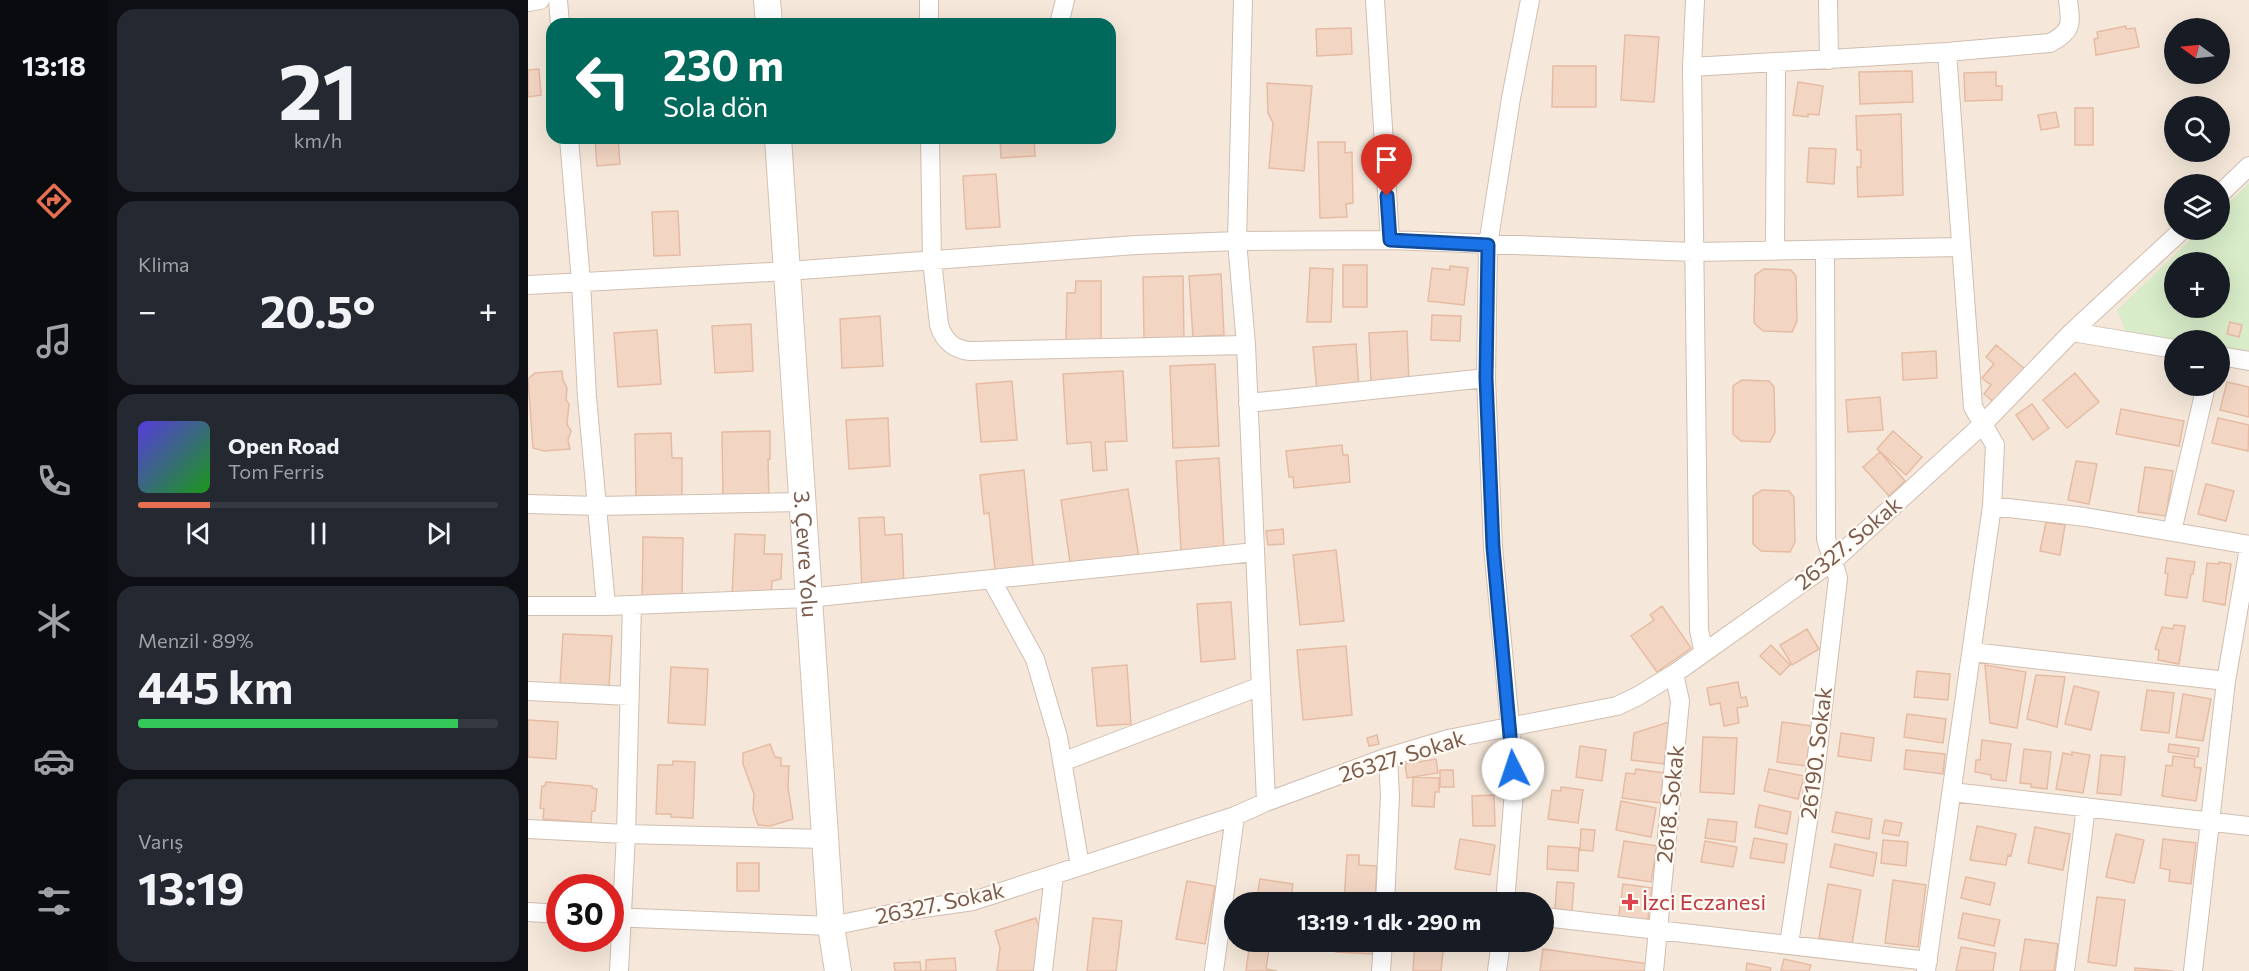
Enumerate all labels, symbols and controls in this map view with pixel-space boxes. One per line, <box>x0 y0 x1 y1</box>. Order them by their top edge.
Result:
north arrow <box>2164 18 2230 84</box>
map controls <box>2164 18 2230 396</box>
text: 230 m <box>663 38 784 90</box>
text: 21 <box>278 41 358 136</box>
icon: left <box>564 42 642 120</box>
text: 13:18 <box>22 49 86 82</box>
text: Sola dön <box>663 90 768 123</box>
button: search <box>2164 96 2230 162</box>
text: km/h <box>294 128 342 152</box>
pin <box>1361 134 1412 196</box>
icon: arrive <box>1370 143 1403 176</box>
button: layers <box>2164 174 2230 240</box>
icon: directions <box>33 180 75 222</box>
text: Klima <box>138 252 190 276</box>
button: + <box>2164 252 2230 318</box>
text: 20.5° <box>260 282 375 337</box>
text: − <box>138 289 157 330</box>
text: + <box>479 289 498 330</box>
icon: music <box>33 320 75 362</box>
button: − <box>2164 330 2230 396</box>
text: Open Road <box>228 432 339 459</box>
text: Tom Ferris <box>228 459 324 483</box>
icon: phone <box>33 460 75 502</box>
street label: 3. Çevre Yolu <box>789 490 824 618</box>
street label: 26327. Sokak <box>1789 490 1907 595</box>
icon: previous <box>182 517 215 550</box>
icon: pause <box>302 517 335 550</box>
icon: next <box>422 517 455 550</box>
icon: climate <box>33 600 75 642</box>
text: Menzil · 89% <box>138 628 254 652</box>
text: 445 km <box>138 658 293 713</box>
street label: 26190. Sokak <box>1794 685 1837 821</box>
street label: 26327. Sokak <box>1335 723 1469 788</box>
position arrow <box>1481 737 1545 801</box>
icon: car <box>33 740 75 782</box>
street label: 2618. Sokak <box>1650 743 1689 864</box>
text: Varış <box>138 829 183 853</box>
text: 13:19 <box>138 859 245 914</box>
speed limit sign: 30 <box>546 874 624 952</box>
street label: 26327. Sokak <box>873 876 1007 929</box>
icon: filters <box>33 880 75 922</box>
place label: İzci Eczanesi <box>1642 888 1766 915</box>
marker: İzci Eczanesi <box>1623 895 1637 909</box>
text: 13:19 · 1 dk · 290 m <box>1297 908 1481 935</box>

